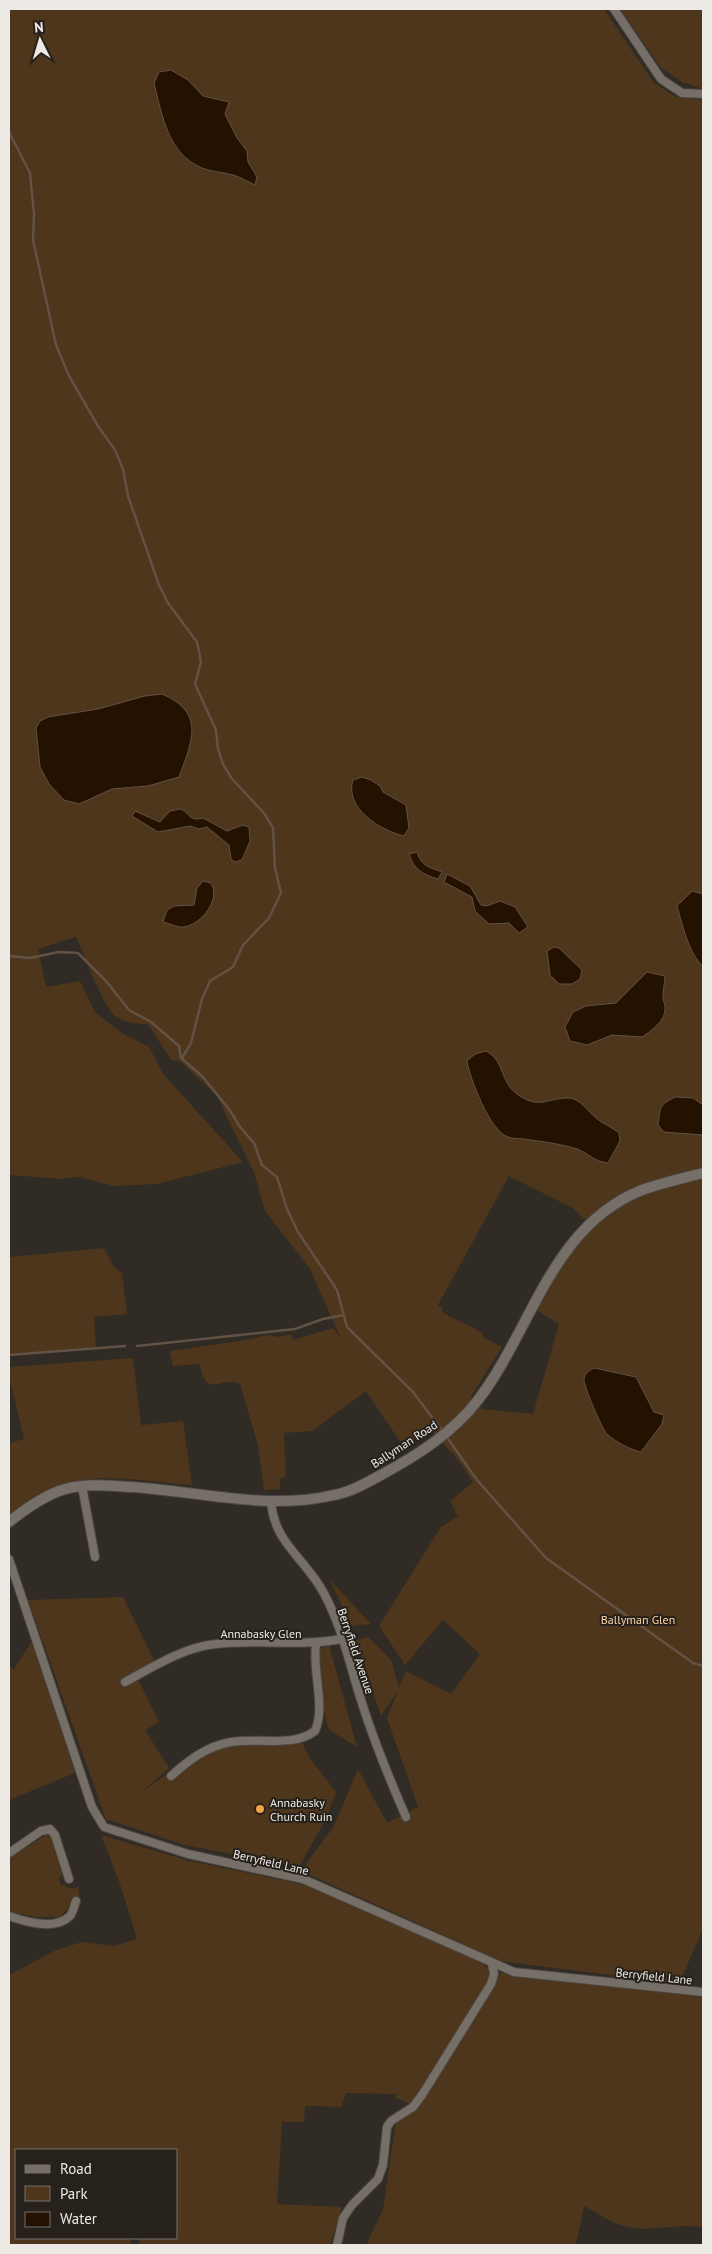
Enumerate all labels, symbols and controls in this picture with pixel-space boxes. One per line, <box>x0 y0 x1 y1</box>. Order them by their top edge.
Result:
north arrow <box>15 15 65 65</box>
text: N <box>33 18 44 36</box>
street label: Ballyman Road <box>368 1417 440 1471</box>
street label: Berryfield Avenue <box>334 1606 378 1696</box>
park label: Ballyman Glen <box>601 1612 675 1627</box>
street label: Annabasky Glen <box>220 1626 302 1641</box>
place label: Annabasky Church Ruin <box>270 1795 332 1824</box>
marker: Annabasky Church Ruin <box>254 1803 266 1815</box>
street label: Berryfield Lane <box>232 1846 310 1878</box>
street label: Berryfield Lane <box>615 1965 693 1987</box>
legend <box>15 2149 178 2239</box>
text: Road <box>60 2159 92 2178</box>
text: Park <box>60 2184 88 2203</box>
text: Water <box>60 2209 97 2228</box>

